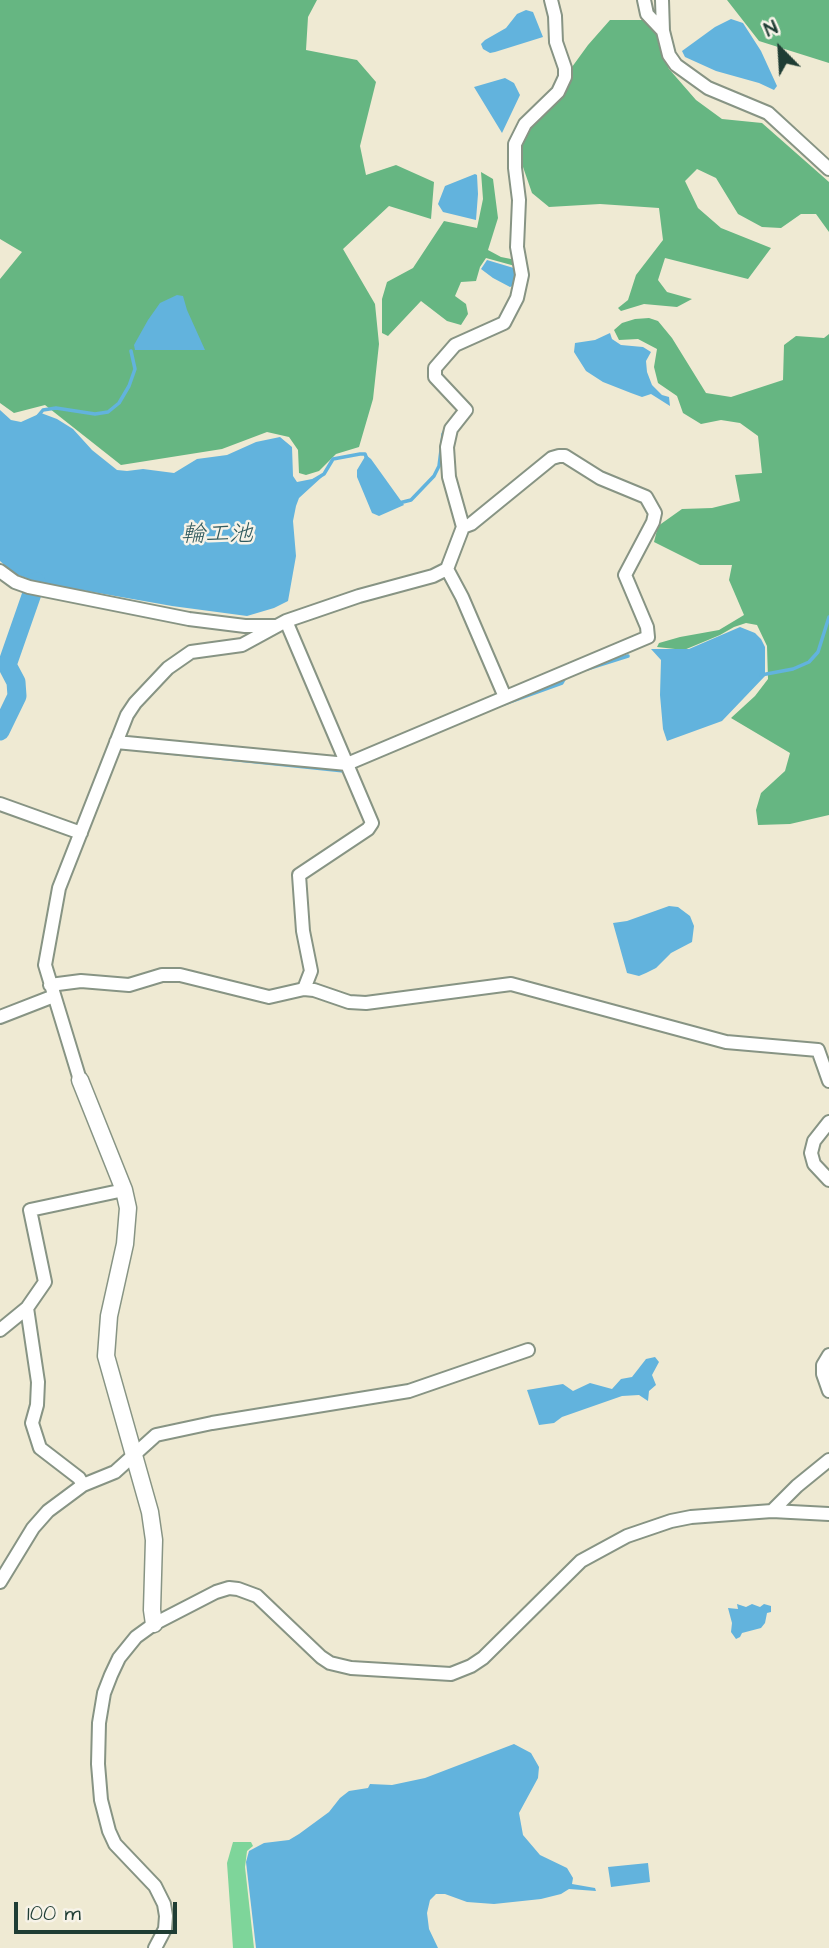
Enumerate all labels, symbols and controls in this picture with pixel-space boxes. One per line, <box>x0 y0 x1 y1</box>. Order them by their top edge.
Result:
north arrow <box>745 14 815 84</box>
text: N <box>760 15 782 44</box>
water label: 輪工池 <box>181 522 253 550</box>
scale bar <box>18 1888 180 1932</box>
text: 100 m <box>27 1899 81 1928</box>

